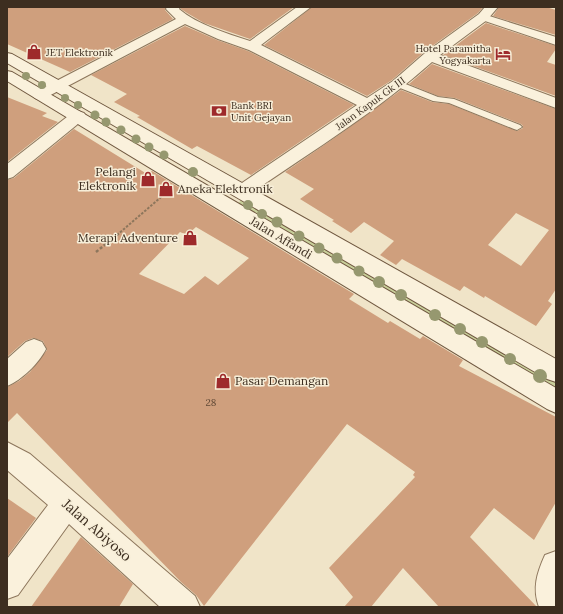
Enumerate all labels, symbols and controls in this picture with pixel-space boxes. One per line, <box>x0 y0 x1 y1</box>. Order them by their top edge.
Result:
place label: Hotel Paramitha Yogyakarta <box>415 42 491 67</box>
shop icon: JET Elektronik <box>25 43 43 61</box>
hotel icon: Hotel Paramitha Yogyakarta <box>494 45 512 63</box>
place label: JET Elektronik <box>45 46 114 59</box>
street label: Jalan Kapuk Gk III <box>332 74 408 134</box>
place label: Bank BRI Unit Gejayan <box>231 99 291 124</box>
bank icon: Bank BRI Unit Gejayan <box>210 102 228 120</box>
place label: Pelangi Elektronik <box>78 164 137 193</box>
shop icon: Pelangi Elektronik <box>139 170 157 188</box>
shop icon: Aneka Elektronik <box>157 180 175 198</box>
place label: Aneka Elektronik <box>177 181 273 196</box>
street label: Jalan Affandi <box>246 213 315 262</box>
shop icon: Merapi Adventure <box>181 229 199 247</box>
place label: Merapi Adventure <box>78 230 178 245</box>
shop icon: Pasar Demangan <box>214 372 232 390</box>
place label: Pasar Demangan <box>235 373 328 388</box>
house number: 28 <box>206 396 217 409</box>
street label: Jalan Abiyoso <box>58 494 135 565</box>

